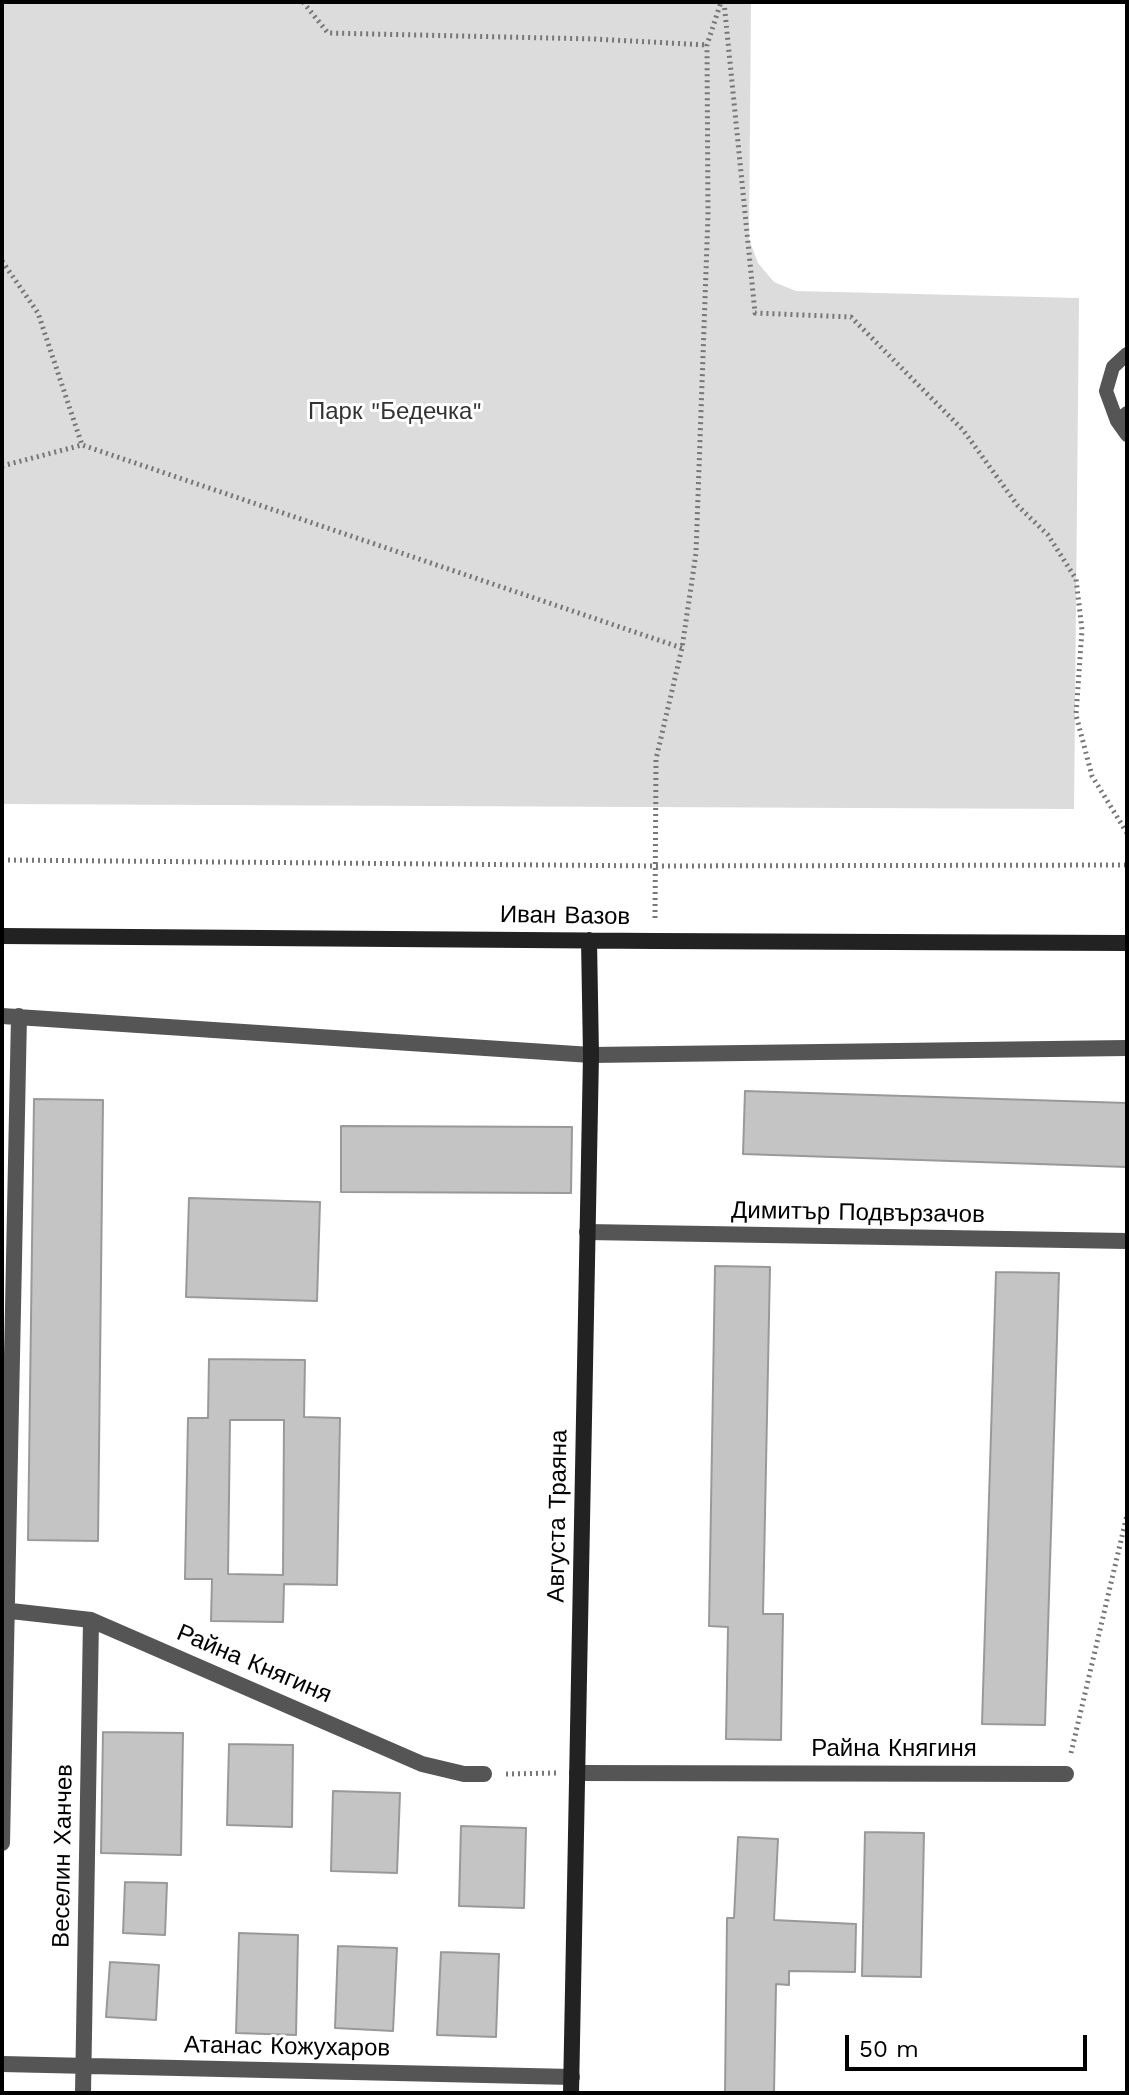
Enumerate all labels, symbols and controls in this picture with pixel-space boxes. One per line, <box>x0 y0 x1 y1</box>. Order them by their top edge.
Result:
park label: Парк "Бедечка" <box>308 398 482 426</box>
street label: Иван Вазов <box>500 900 630 932</box>
street label: Димитър Подвързачов <box>731 1196 985 1230</box>
street label: Августа Траяна <box>542 1429 574 1603</box>
street label: Райна Княгиня <box>172 1618 336 1710</box>
street label: Райна Княгиня <box>811 1735 977 1763</box>
street label: Веселин Ханчев <box>47 1764 79 1948</box>
scale bar <box>849 2019 1091 2069</box>
street label: Атанас Кожухаров <box>184 2031 390 2063</box>
text: 50 m <box>859 2035 919 2063</box>

